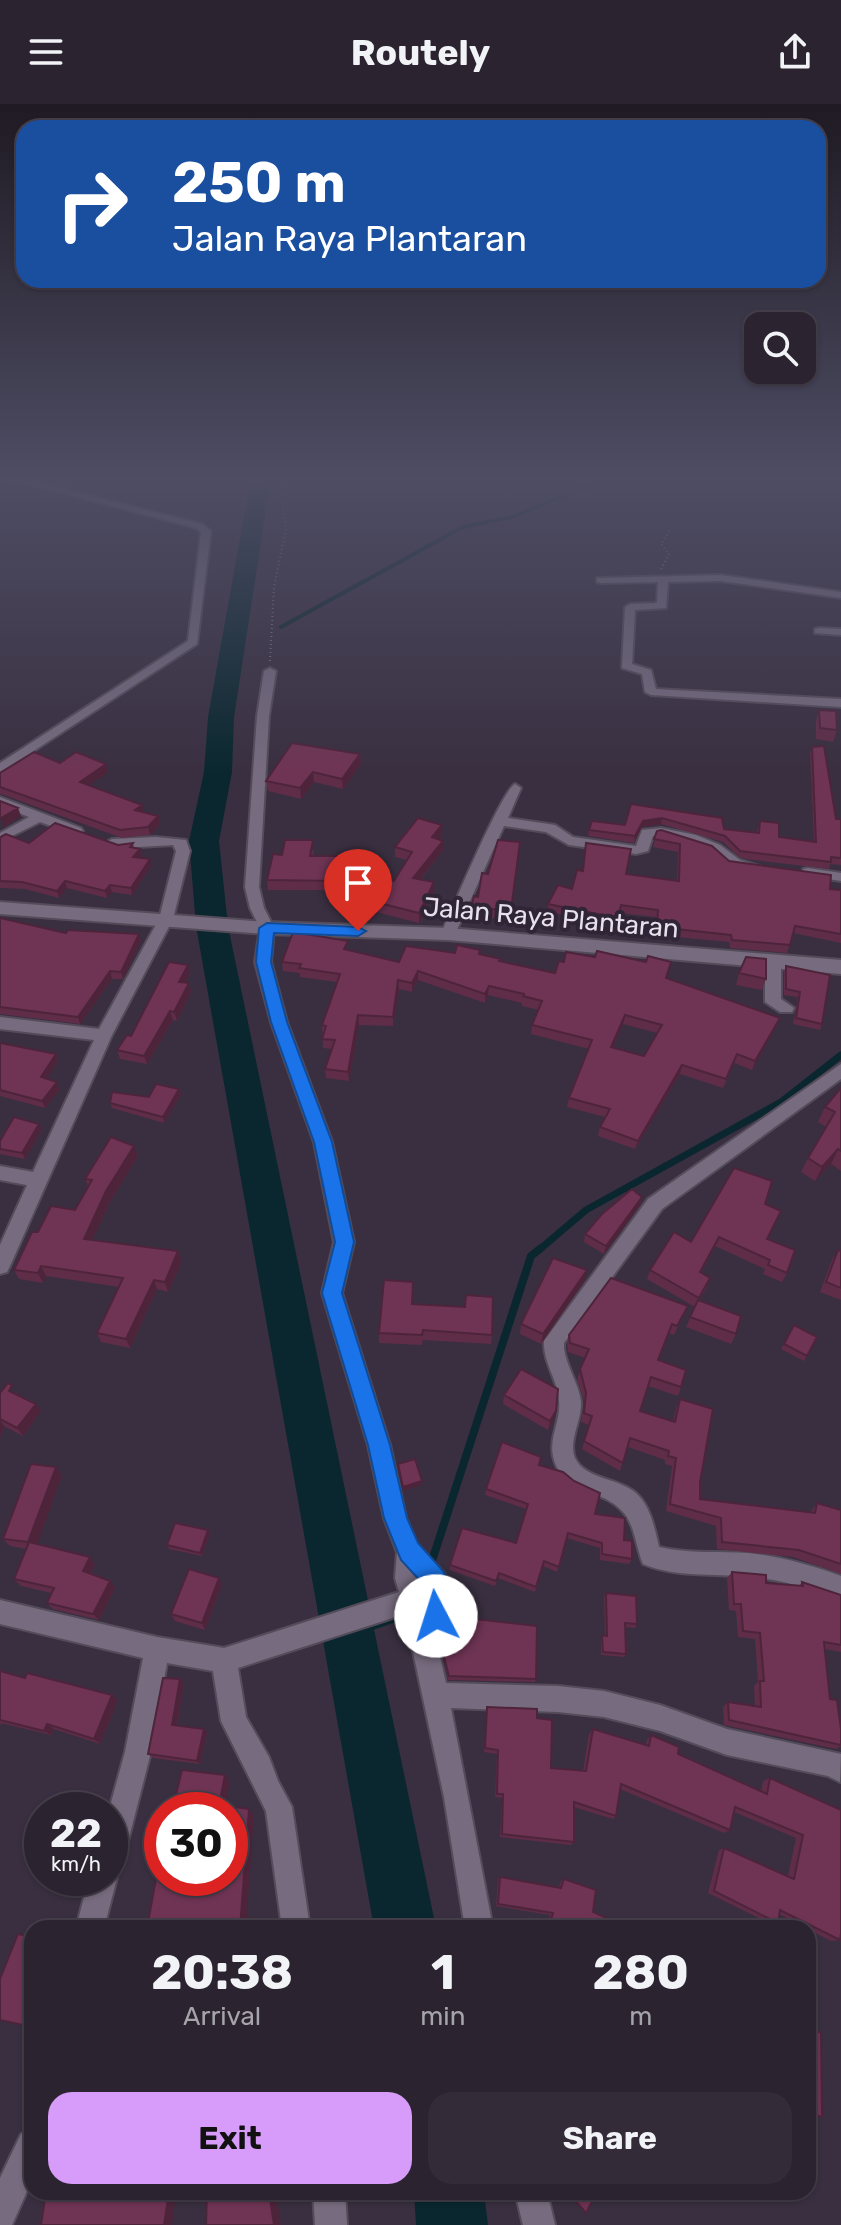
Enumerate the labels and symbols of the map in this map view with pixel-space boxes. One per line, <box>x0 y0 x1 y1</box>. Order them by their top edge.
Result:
pin <box>324 849 392 931</box>
street label: Jalan Raya Plantaran <box>422 891 680 945</box>
position arrow <box>394 1574 478 1658</box>
speed limit sign: 30 <box>144 1792 248 1896</box>

